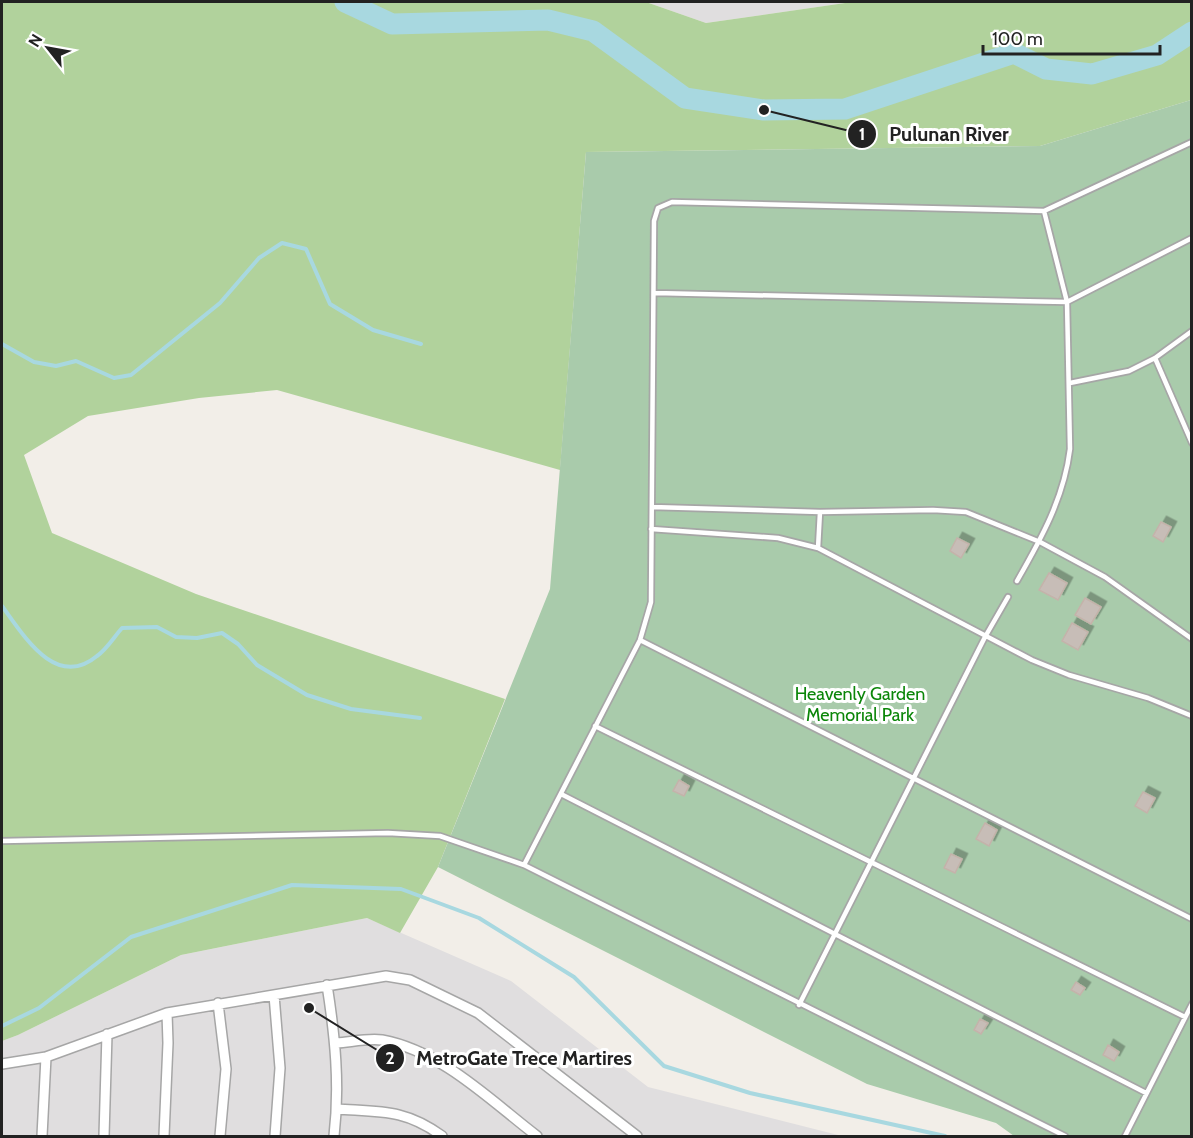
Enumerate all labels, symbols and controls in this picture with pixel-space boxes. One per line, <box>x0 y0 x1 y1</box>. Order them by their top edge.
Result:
north arrow <box>18 18 78 78</box>
scale bar <box>983 18 1160 56</box>
text: 100 m <box>992 28 1043 50</box>
text: N <box>25 31 47 50</box>
callout: Pulunan River <box>847 115 1021 153</box>
text: Pulunan River <box>889 122 1009 146</box>
text: 1 <box>859 123 865 145</box>
park label: Heavenly Garden Memorial Park <box>795 683 925 726</box>
callout: MetroGate Trece Martires <box>375 1039 644 1077</box>
text: MetroGate Trece Martires <box>416 1046 632 1070</box>
text: 2 <box>385 1047 395 1069</box>

